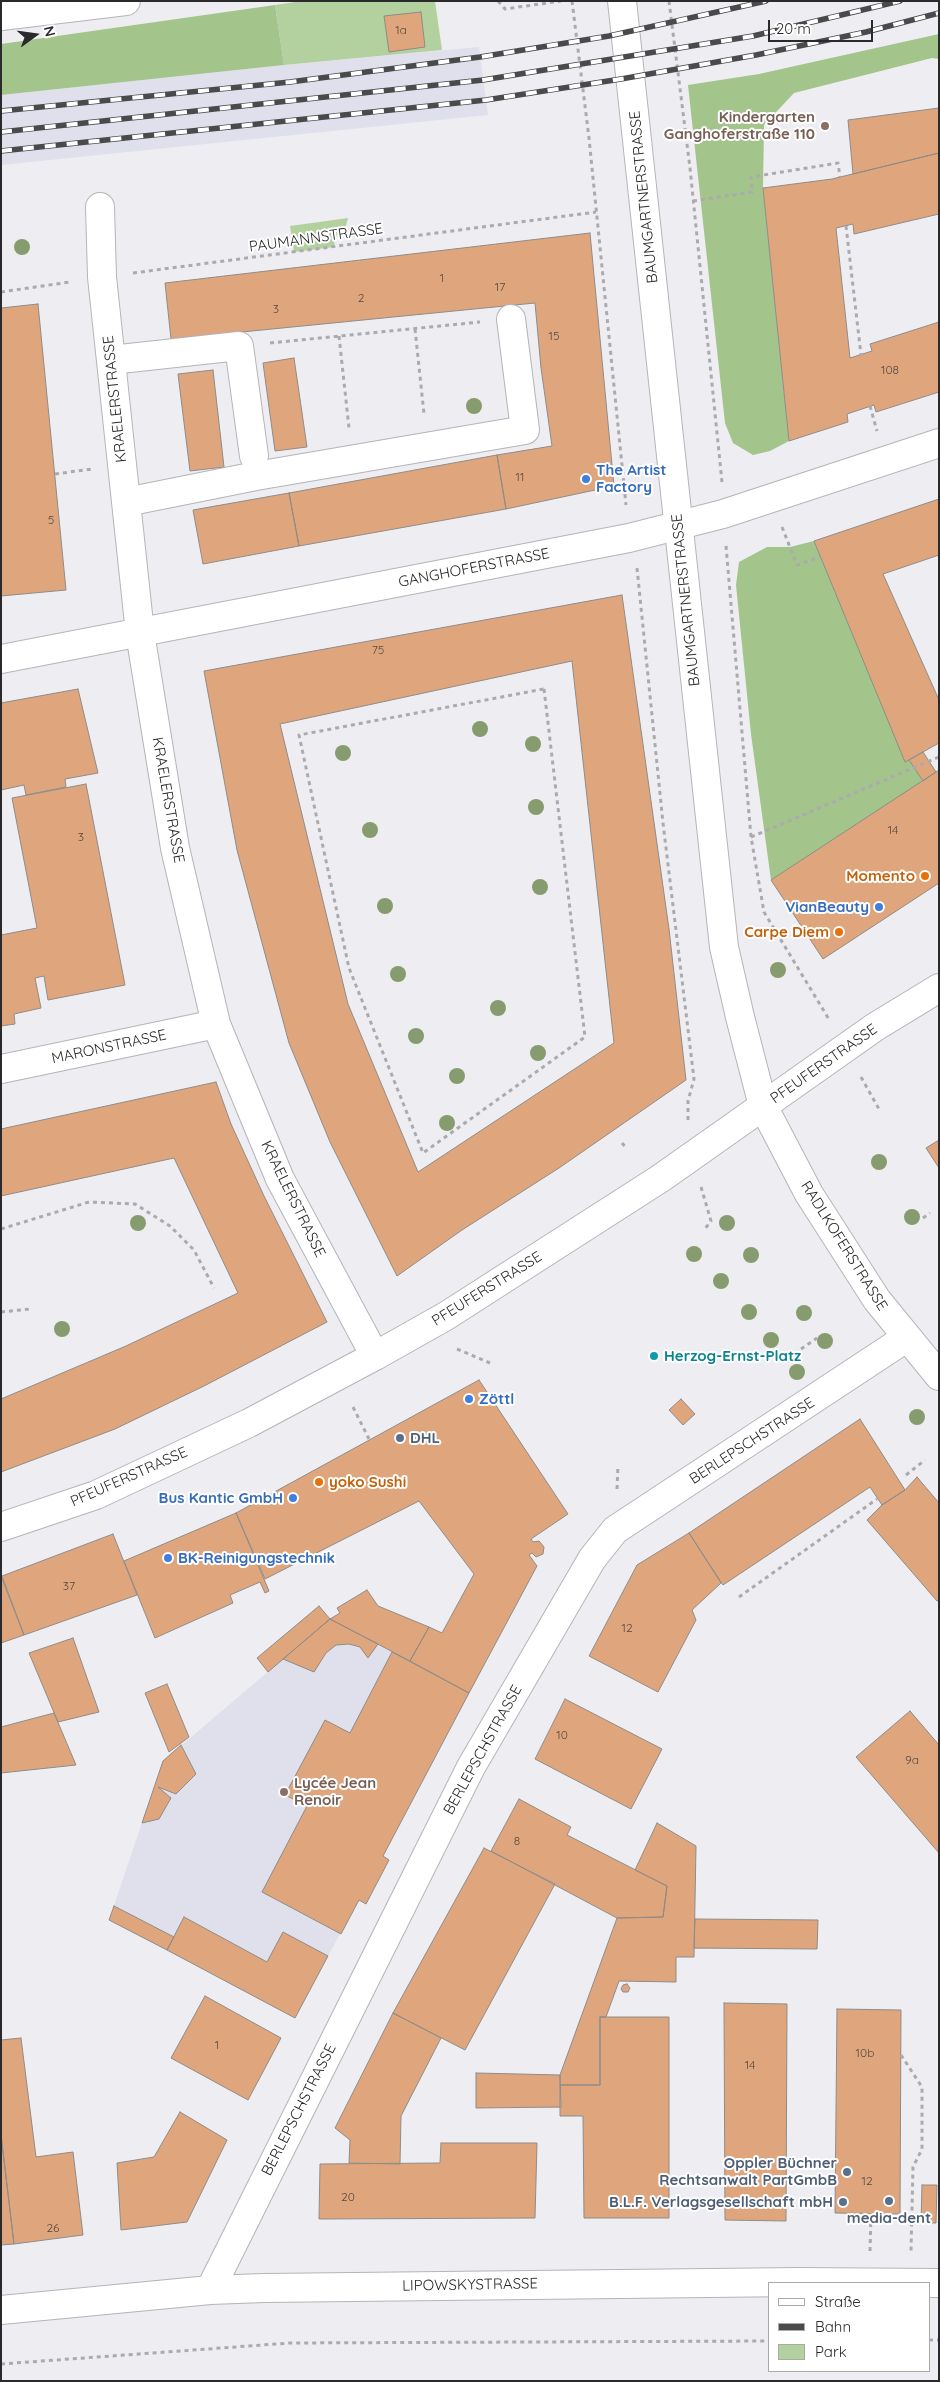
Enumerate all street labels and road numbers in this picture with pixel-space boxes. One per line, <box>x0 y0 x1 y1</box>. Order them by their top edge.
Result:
street label: BAUMGARTNERSTRASSE <box>626 110 662 284</box>
street label: PAUMANNSTRASSE <box>248 220 384 256</box>
street label: KRAELERSTRASSE <box>99 335 131 463</box>
street label: BAUMGARTNERSTRASSE <box>668 513 704 687</box>
street label: GANGHOFERSTRASSE <box>397 545 551 591</box>
street label: KRAELERSTRASSE <box>148 736 188 864</box>
street label: PFEUFERSTRASSE <box>767 1020 881 1108</box>
street label: MARONSTRASSE <box>50 1026 168 1068</box>
street label: KRAELERSTRASSE <box>257 1138 329 1260</box>
street label: RADLKOFERSTRASSE <box>797 1178 891 1314</box>
street label: PFEUFERSTRASSE <box>429 1248 545 1330</box>
street label: BERLEPSCHSTRASSE <box>686 1394 818 1488</box>
street label: PFEUFERSTRASSE <box>68 1443 190 1511</box>
street label: BERLEPSCHSTRASSE <box>440 1682 526 1818</box>
street label: BERLEPSCHSTRASSE <box>258 2041 340 2179</box>
street label: LIPOWSKYSTRASSE <box>402 2275 538 2295</box>

